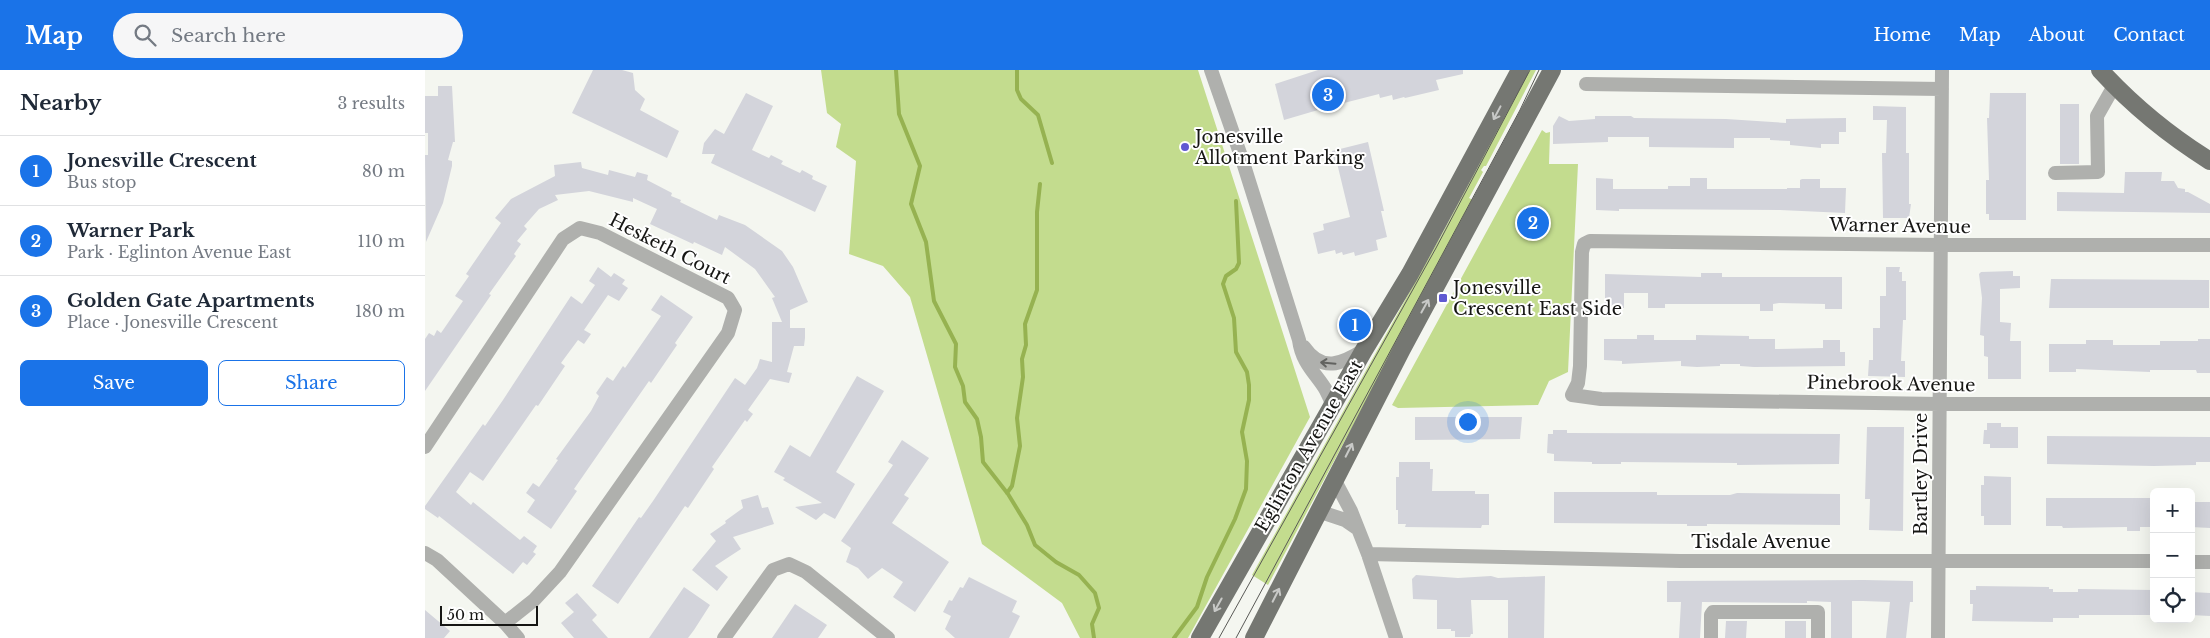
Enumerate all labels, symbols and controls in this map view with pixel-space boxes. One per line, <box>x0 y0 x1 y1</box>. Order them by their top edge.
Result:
search box <box>113 13 463 58</box>
text: Map <box>25 21 83 50</box>
icon: search <box>131 21 159 49</box>
text: Search here <box>171 24 286 47</box>
text: Home <box>1873 24 1931 46</box>
text: Map <box>1959 24 2001 46</box>
text: About <box>2029 24 2085 46</box>
text: Contact <box>2113 24 2185 46</box>
pin: 3 <box>1312 76 1344 114</box>
text: Nearby <box>20 90 101 116</box>
text: 3 results <box>337 93 405 113</box>
one-way arrow <box>1492 105 1501 120</box>
place label: Jonesville Allotment Parking <box>1193 126 1365 169</box>
marker: Jonesville Allotment Parking <box>1179 141 1191 153</box>
text: Jonesville Crescent <box>67 149 257 172</box>
text: 1 <box>33 161 39 181</box>
text: 80 m <box>362 161 405 181</box>
text: Bus stop <box>67 172 136 192</box>
pin: 2 <box>1517 204 1549 242</box>
street label: Hesketh Court <box>606 209 735 289</box>
street label: Warner Avenue <box>1828 214 1971 238</box>
text: Warner Park <box>67 219 195 242</box>
text: 2 <box>31 231 41 251</box>
text: 110 m <box>358 231 405 251</box>
text: Park · Eglinton Avenue East <box>67 242 291 262</box>
place label: Jonesville Crescent East Side <box>1451 277 1622 320</box>
text: Golden Gate Apartments <box>67 289 315 312</box>
marker: Jonesville Crescent East Side <box>1437 292 1449 304</box>
one-way arrow <box>1421 299 1430 314</box>
text: 3 <box>31 301 41 321</box>
text: 180 m <box>355 301 405 321</box>
pin: 1 <box>1339 306 1371 344</box>
text: Place · Jonesville Crescent <box>67 312 278 332</box>
street label: Eglinton Avenue East <box>1251 356 1367 536</box>
one-way arrow <box>1321 358 1337 367</box>
button: Save <box>20 360 208 406</box>
button: Share <box>218 360 405 406</box>
street label: Pinebrook Avenue <box>1806 372 1976 396</box>
your location <box>1455 409 1481 435</box>
street label: Bartley Drive <box>1910 413 1932 535</box>
one-way arrow <box>1344 442 1354 457</box>
map controls <box>2150 488 2195 623</box>
button: + <box>2150 488 2195 533</box>
street label: Tisdale Avenue <box>1691 531 1831 553</box>
button: − <box>2150 533 2195 578</box>
button: locate <box>2150 578 2195 623</box>
one-way arrow <box>1271 587 1281 602</box>
one-way arrow <box>1213 598 1223 613</box>
scale bar <box>440 603 537 626</box>
text: 50 m <box>447 606 484 624</box>

